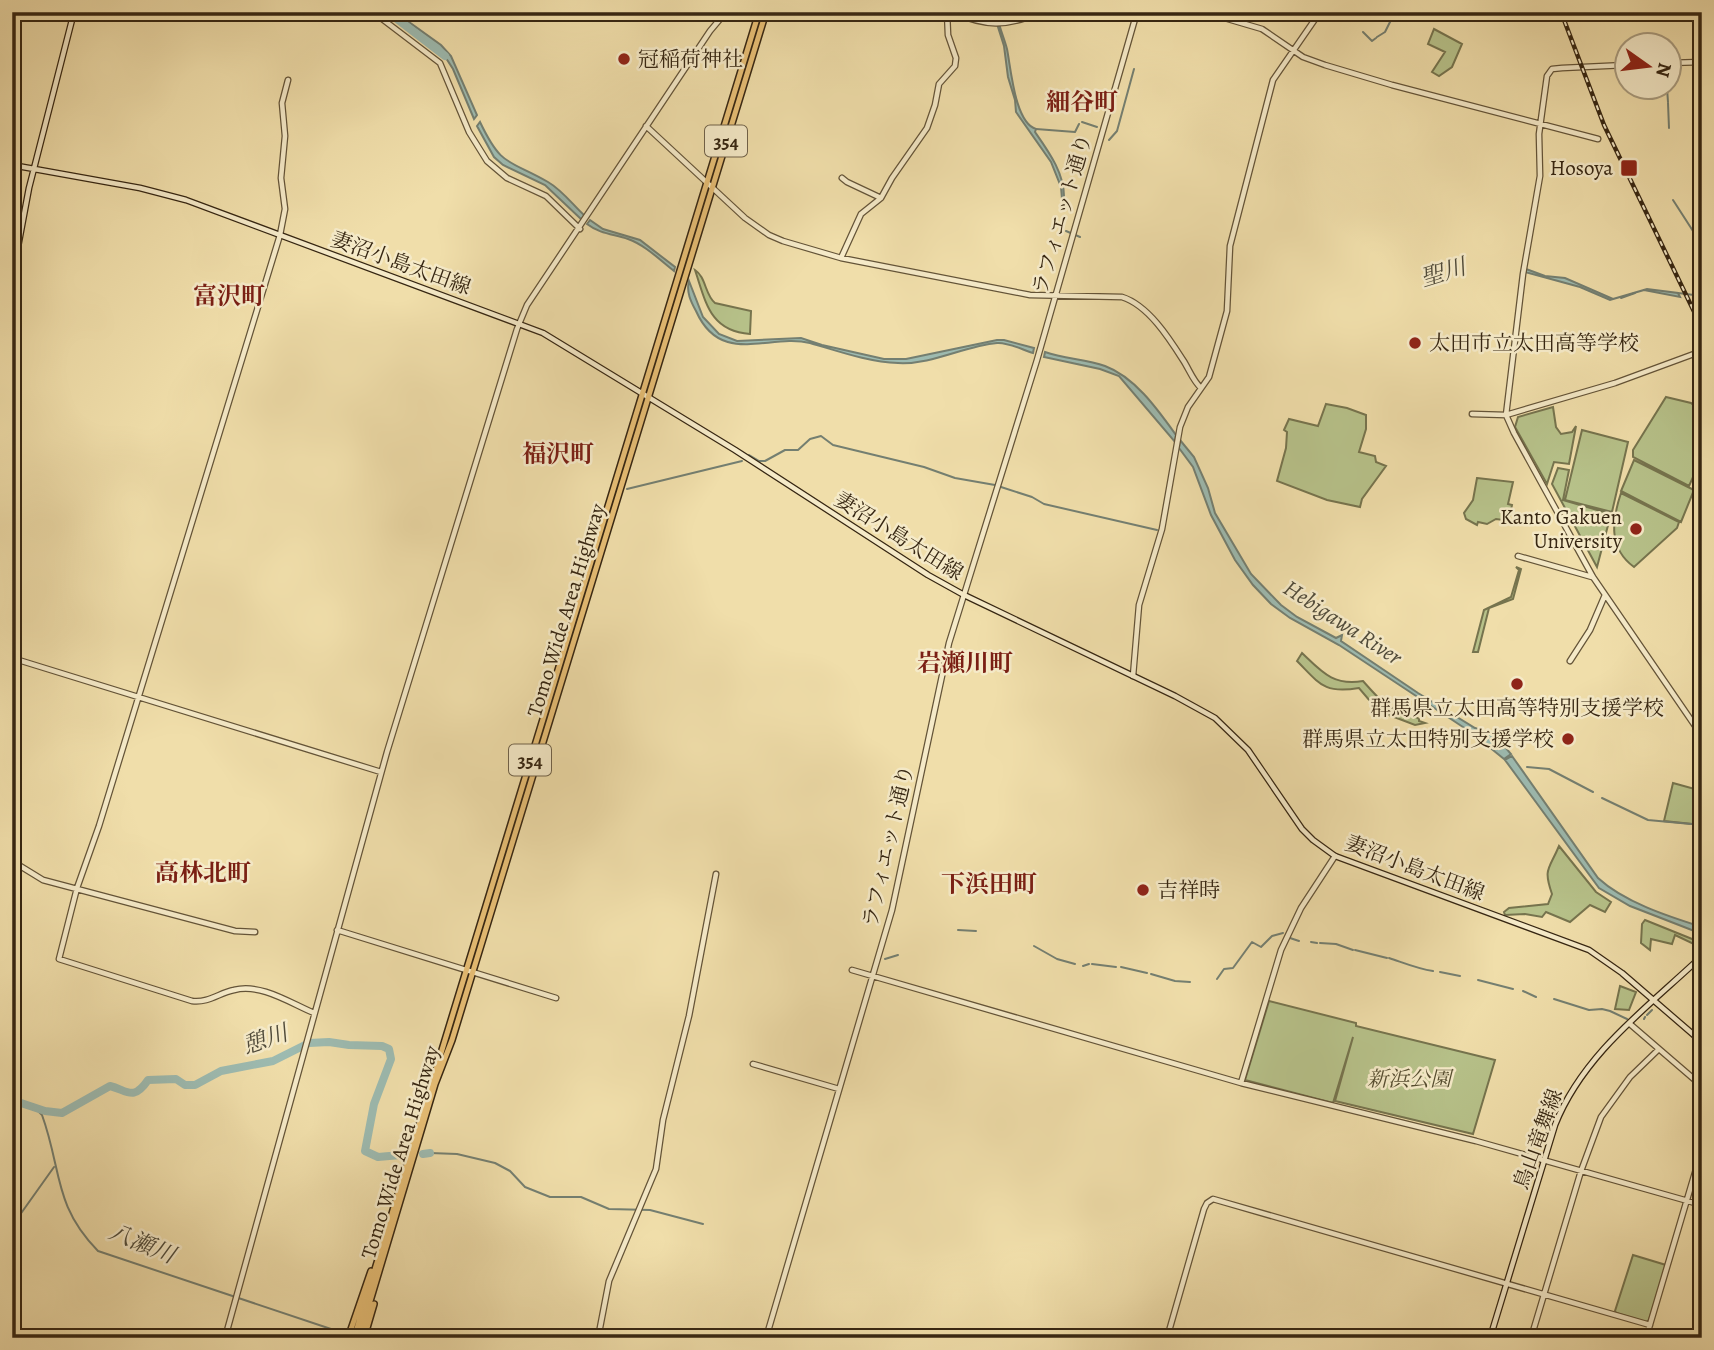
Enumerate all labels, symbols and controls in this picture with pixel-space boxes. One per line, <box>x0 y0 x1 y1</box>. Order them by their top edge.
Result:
north arrow <box>1612 32 1682 102</box>
place label: 冠稲荷神社 <box>638 45 743 73</box>
marker: 冠稲荷神社 <box>616 51 632 67</box>
text: N <box>1649 60 1678 80</box>
district label: 細谷町 <box>1046 86 1118 118</box>
road number: 354 <box>705 125 747 156</box>
street label: ラフィエット通り <box>1026 130 1098 298</box>
place label: Hosoya <box>1550 154 1613 182</box>
marker: Hosoya <box>1619 158 1639 178</box>
street label: 妻沼小島太田線 <box>327 225 475 301</box>
water label: 聖川 <box>1417 250 1473 294</box>
district label: 富沢町 <box>193 280 265 312</box>
place label: 太田市立太田高等学校 <box>1429 329 1639 357</box>
marker: 太田市立太田高等学校 <box>1407 335 1423 351</box>
district label: 福沢町 <box>522 438 594 470</box>
street label: 妻沼小島太田線 <box>829 485 969 587</box>
street label: Tomo Wide Area Highway <box>520 499 612 720</box>
place label: Kanto Gakuen University <box>1500 503 1623 555</box>
marker: Kanto Gakuen University <box>1628 521 1644 537</box>
water label: Hebigawa River <box>1277 573 1409 673</box>
district label: 岩瀬川町 <box>917 647 1013 679</box>
marker: 群馬県立太田高等特別支援学校 <box>1509 676 1525 692</box>
place label: 群馬県立太田高等特別支援学校 <box>1370 694 1664 722</box>
place label: 群馬県立太田特別支援学校 <box>1302 725 1554 753</box>
marker: 群馬県立太田特別支援学校 <box>1560 731 1576 747</box>
road number: 354 <box>509 744 551 776</box>
street label: ラフィエット通り <box>856 762 920 930</box>
street label: 妻沼小島太田線 <box>1341 829 1489 907</box>
district label: 高林北町 <box>155 857 251 889</box>
district label: 下浜田町 <box>941 868 1037 900</box>
place label: 吉祥時 <box>1157 876 1220 904</box>
marker: 吉祥時 <box>1135 882 1151 898</box>
water label: 憩川 <box>238 1016 295 1062</box>
street label: Tomo Wide Area Highway <box>354 1041 446 1262</box>
park label: 新浜公園 <box>1367 1065 1454 1093</box>
street label: 鳥山竜舞線 <box>1507 1085 1569 1193</box>
water label: 八瀬川 <box>104 1216 182 1272</box>

